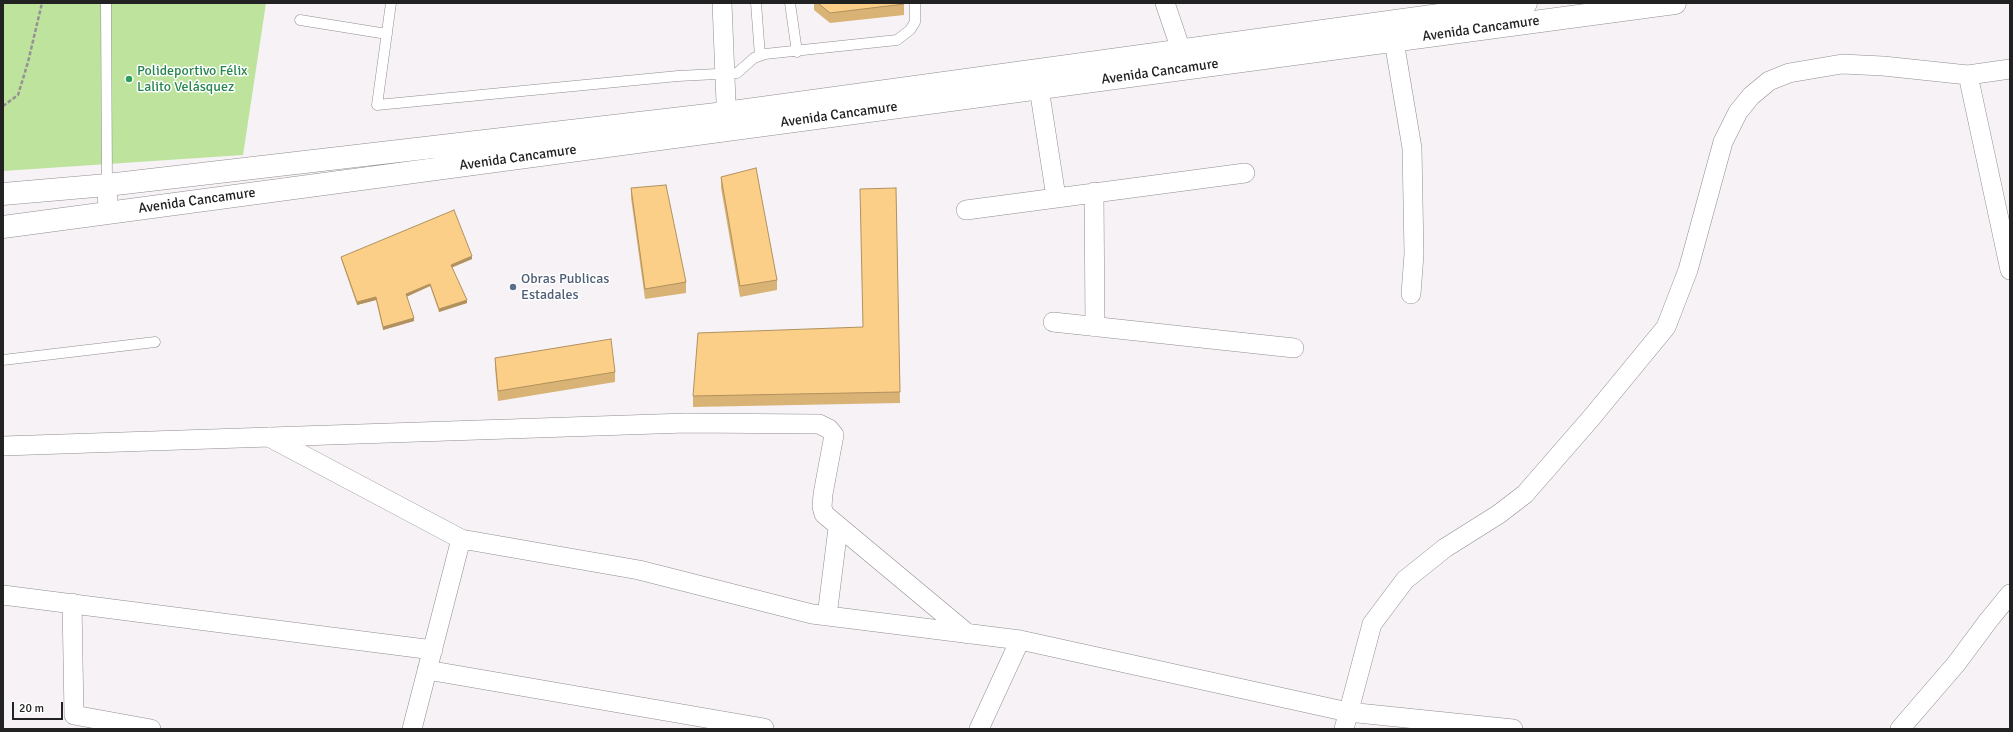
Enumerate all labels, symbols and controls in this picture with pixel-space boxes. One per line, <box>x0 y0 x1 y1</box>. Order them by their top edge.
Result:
street label: Avenida Cancamure <box>1421 12 1541 46</box>
street label: Avenida Cancamure <box>1100 55 1220 89</box>
place label: Polideportivo Félix Lalito Velásquez <box>137 63 248 96</box>
marker: Polideportivo Félix Lalito Velásquez <box>124 74 134 84</box>
street label: Avenida Cancamure <box>779 98 899 132</box>
street label: Avenida Cancamure <box>458 141 578 175</box>
street label: Avenida Cancamure <box>137 184 257 218</box>
place label: Obras Publicas Estadales <box>521 271 609 304</box>
marker: Obras Publicas Estadales <box>508 282 518 292</box>
scale bar <box>14 694 65 720</box>
text: 20 m <box>19 701 44 716</box>

